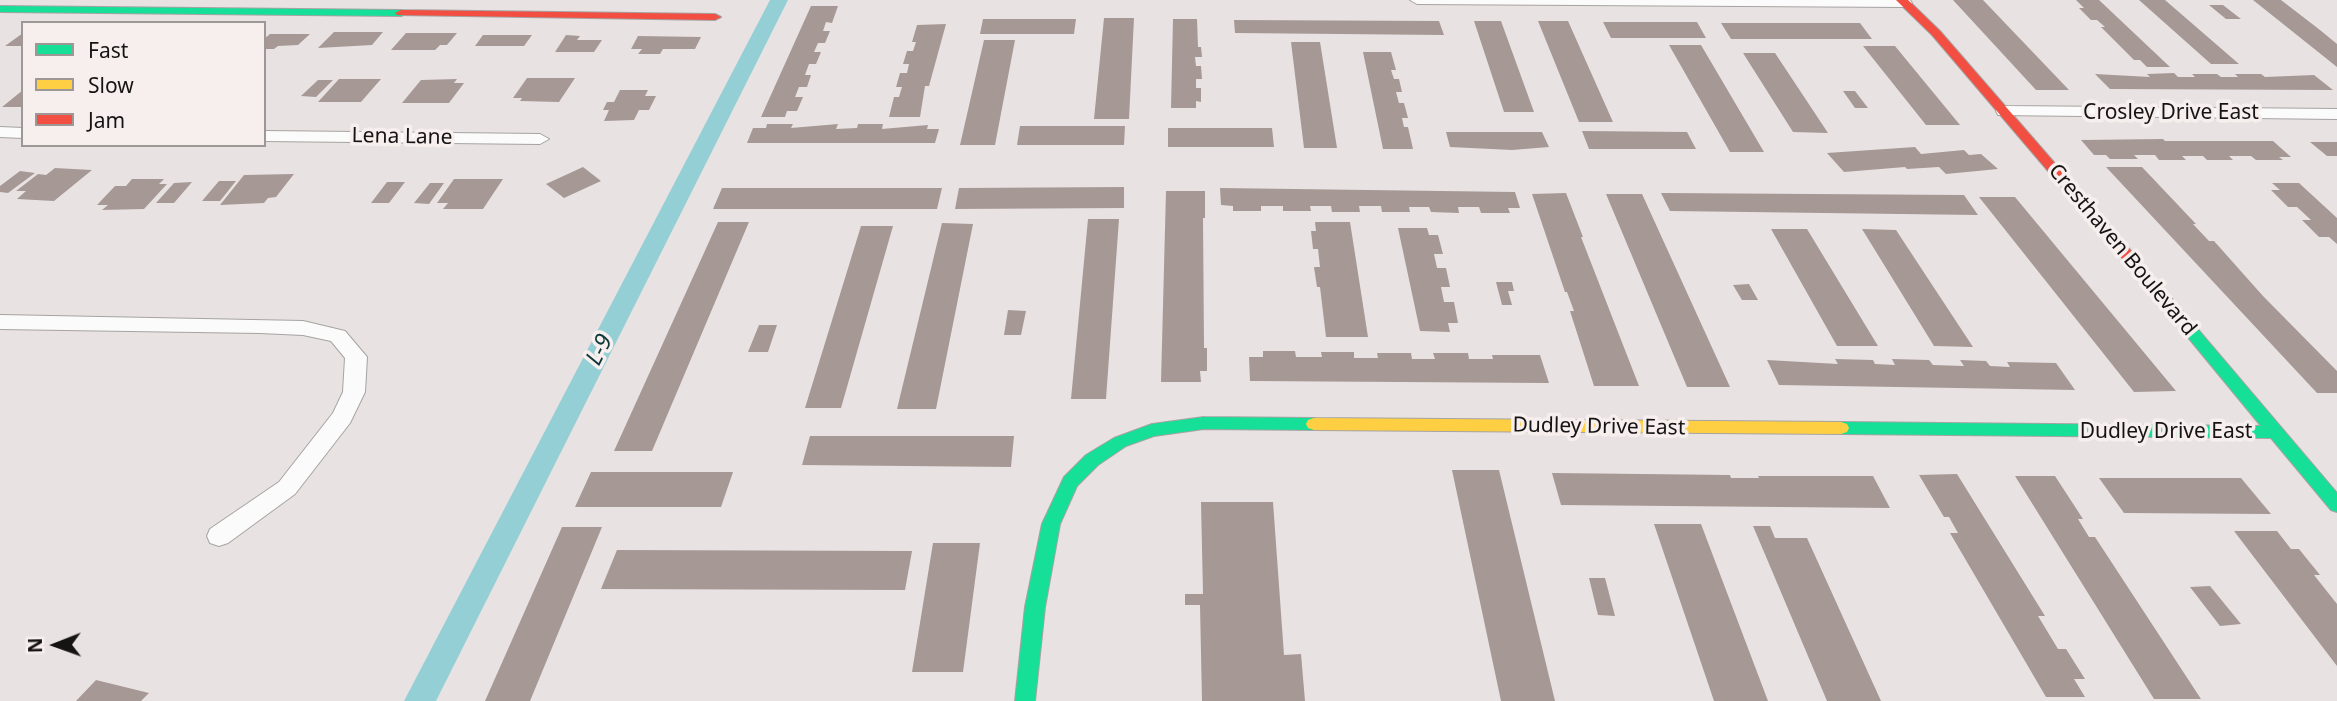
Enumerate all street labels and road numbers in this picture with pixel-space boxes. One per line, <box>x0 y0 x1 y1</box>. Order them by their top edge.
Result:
street label: Crosley Drive East <box>2083 100 2259 126</box>
street label: Lena Lane <box>351 124 453 150</box>
street label: Cresthaven Boulevard <box>2043 159 2201 341</box>
street label: Dudley Drive East <box>1512 413 1686 441</box>
street label: Dudley Drive East <box>2080 419 2252 445</box>

